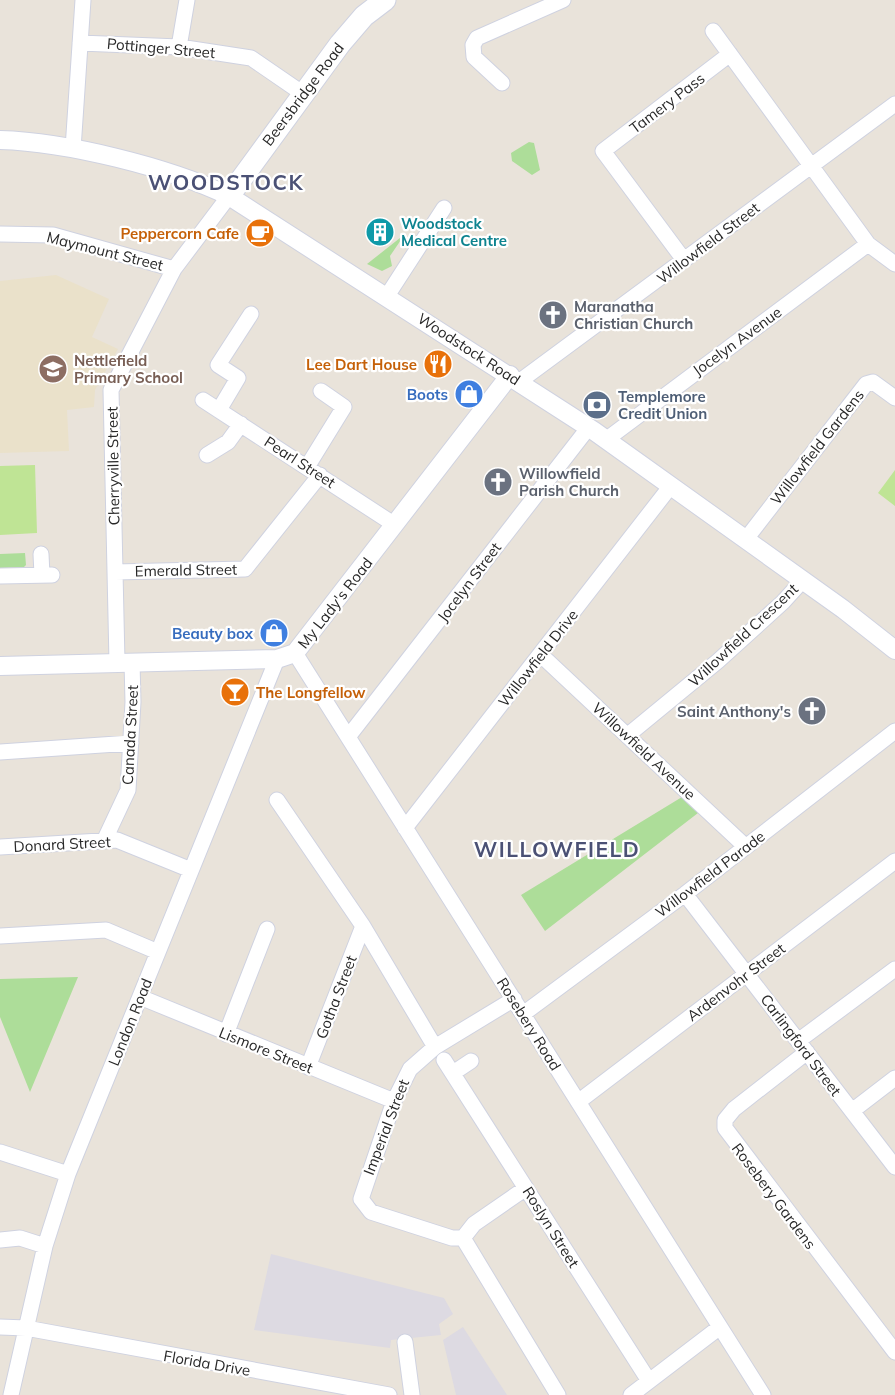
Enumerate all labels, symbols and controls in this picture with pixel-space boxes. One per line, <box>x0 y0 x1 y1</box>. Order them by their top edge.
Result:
street label: Pottinger Street <box>106 34 216 62</box>
street label: Beersbridge Road <box>258 39 348 149</box>
street label: Tamery Pass <box>626 69 708 137</box>
district label: WOODSTOCK <box>148 169 304 195</box>
street label: Willowfield Street <box>653 198 763 288</box>
place label: Woodstock Medical Centre <box>401 214 507 250</box>
building icon: Woodstock Medical Centre <box>364 216 396 248</box>
cafe icon: Peppercorn Cafe <box>244 217 276 249</box>
place label: Peppercorn Cafe <box>120 224 239 243</box>
street label: Maymount Street <box>45 227 165 275</box>
place label: Maranatha Christian Church <box>574 297 693 333</box>
church icon: Maranatha Christian Church <box>537 299 569 331</box>
street label: Jocelyn Avenue <box>689 302 785 380</box>
street label: Woodstock Road <box>414 309 524 389</box>
restaurant icon: Lee Dart House <box>422 348 454 380</box>
place label: Nettlefield Primary School <box>74 351 183 387</box>
school or university icon: Nettlefield Primary School <box>37 353 69 385</box>
place label: Lee Dart House <box>306 355 417 374</box>
shop icon: Boots <box>453 378 485 410</box>
place label: Boots <box>407 385 448 404</box>
street label: Willowfield Gardens <box>766 386 868 508</box>
place label: Templemore Credit Union <box>618 387 707 423</box>
bank icon: Templemore Credit Union <box>581 389 613 421</box>
street label: Cherryville Street <box>102 406 124 526</box>
street label: Pearl Street <box>261 432 339 492</box>
place label: Willowfield Parish Church <box>519 464 619 500</box>
church icon: Willowfield Parish Church <box>482 466 514 498</box>
street label: Jocelyn Street <box>433 538 505 626</box>
street label: My Lady's Road <box>294 554 376 652</box>
street label: Emerald Street <box>135 560 237 580</box>
street label: Willowfield Crescent <box>684 579 802 691</box>
street label: Willowfield Drive <box>494 605 582 711</box>
shop icon: Beauty box <box>258 617 290 649</box>
place label: Beauty box <box>172 624 254 643</box>
bar icon: The Longfellow <box>219 676 251 708</box>
place label: The Longfellow <box>256 683 366 702</box>
street label: Canada Street <box>118 684 142 786</box>
church icon: Saint Anthony's <box>796 695 828 727</box>
street label: Willowfield Avenue <box>588 698 700 804</box>
place label: Saint Anthony's <box>677 702 791 721</box>
street label: Willowfield Parade <box>652 827 768 921</box>
street label: Donard Street <box>13 832 111 856</box>
district label: WILLOWFIELD <box>474 836 640 862</box>
street label: Ardenvohr Street <box>683 939 789 1025</box>
street label: Gotha Street <box>311 953 361 1041</box>
street label: Rosebery Road <box>493 974 565 1074</box>
street label: London Road <box>104 976 156 1068</box>
street label: Carlingford Street <box>757 990 845 1100</box>
street label: Lismore Street <box>216 1022 316 1078</box>
street label: Imperial Street <box>359 1076 413 1178</box>
street label: Rosebery Gardens <box>728 1139 820 1253</box>
street label: Roslyn Street <box>519 1183 583 1271</box>
street label: Florida Drive <box>162 1346 252 1380</box>

